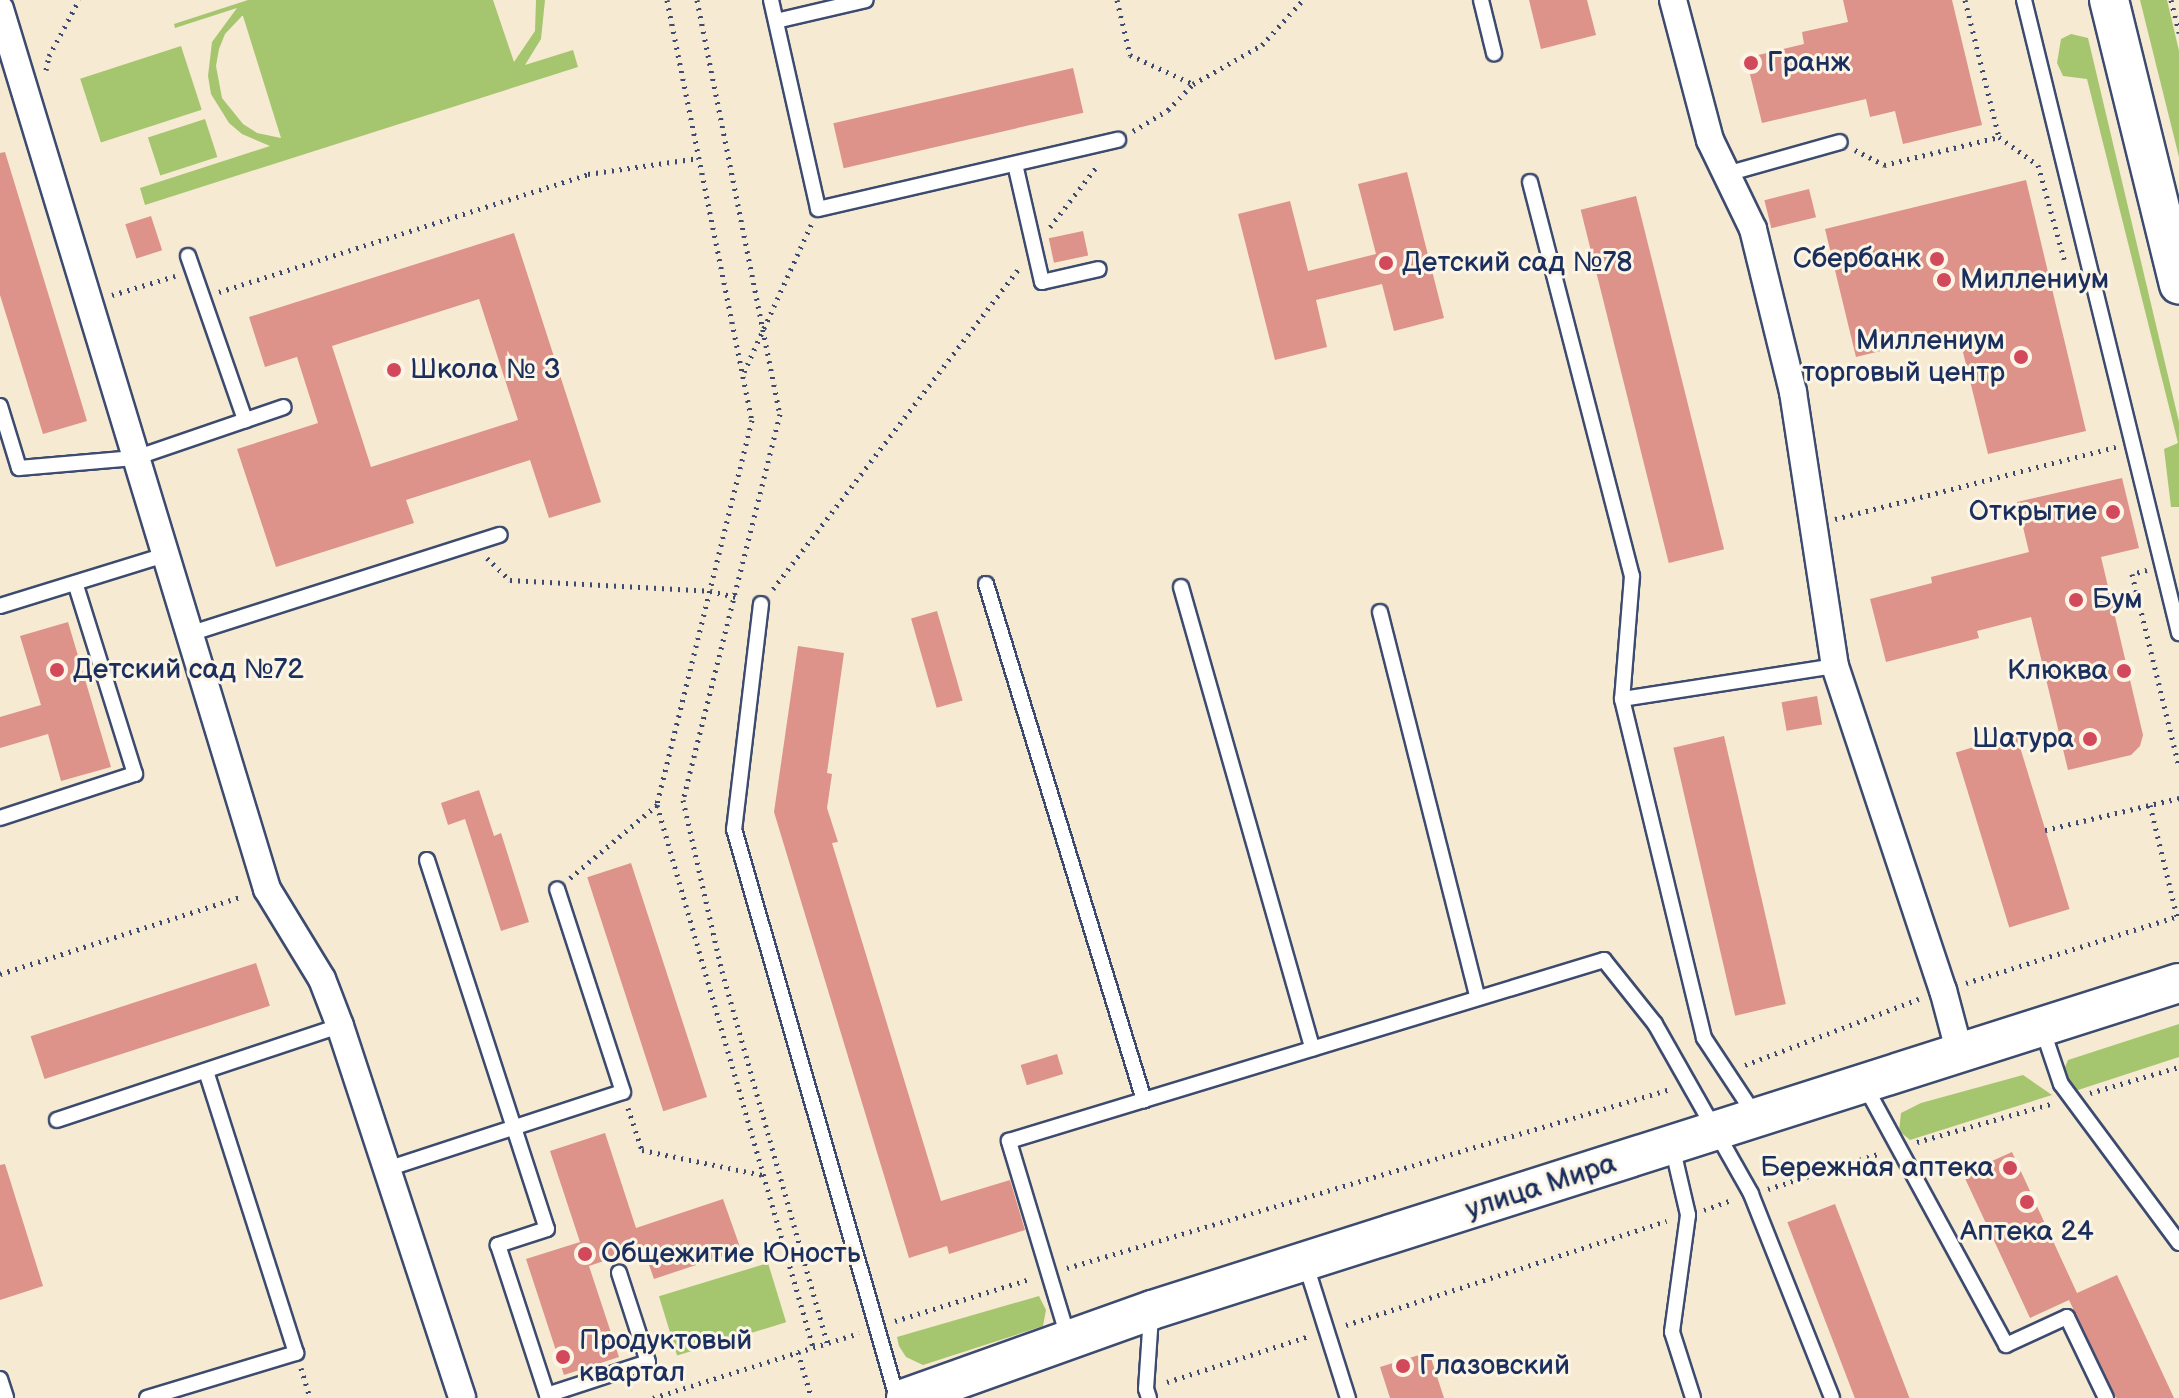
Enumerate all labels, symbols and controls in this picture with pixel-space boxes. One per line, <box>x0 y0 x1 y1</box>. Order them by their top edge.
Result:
place label: Гранж <box>1767 46 1850 80</box>
marker: Гранж <box>1742 54 1760 72</box>
place label: Сбербанк <box>1793 242 1921 276</box>
place label: Детский сад №78 <box>1402 246 1633 280</box>
marker: Сбербанк <box>1928 250 1946 268</box>
marker: Детский сад №78 <box>1377 254 1395 272</box>
place label: Миллениум <box>1960 263 2109 297</box>
marker: Миллениум <box>1935 271 1953 289</box>
place label: Миллениум торговый центр <box>1802 324 2005 390</box>
marker: Миллениум торговый центр <box>2012 348 2030 366</box>
place label: Школа № 3 <box>410 353 561 387</box>
marker: Школа № 3 <box>385 361 403 379</box>
place label: Открытие <box>1969 495 2097 529</box>
marker: Открытие <box>2104 503 2122 521</box>
place label: Бум <box>2092 583 2143 617</box>
marker: Бум <box>2067 591 2085 609</box>
place label: Детский сад №72 <box>73 653 304 687</box>
place label: Клюква <box>2007 654 2108 688</box>
marker: Детский сад №72 <box>48 661 66 679</box>
marker: Клюква <box>2115 662 2133 680</box>
place label: Шатура <box>1972 722 2074 756</box>
marker: Шатура <box>2081 730 2099 748</box>
street label: улица Мира <box>1461 1147 1621 1227</box>
place label: Бережная аптека <box>1760 1151 1994 1185</box>
marker: Бережная аптека <box>2001 1159 2019 1177</box>
marker: Аптека 24 <box>2018 1193 2036 1211</box>
place label: Аптека 24 <box>1960 1215 2094 1249</box>
place label: Общежитие Юность <box>601 1237 861 1271</box>
marker: Общежитие Юность <box>576 1245 594 1263</box>
place label: Продуктовый квартал <box>579 1324 752 1390</box>
marker: Продуктовый квартал <box>554 1348 572 1366</box>
place label: Глазовский <box>1419 1349 1570 1383</box>
marker: Глазовский <box>1394 1357 1412 1375</box>

